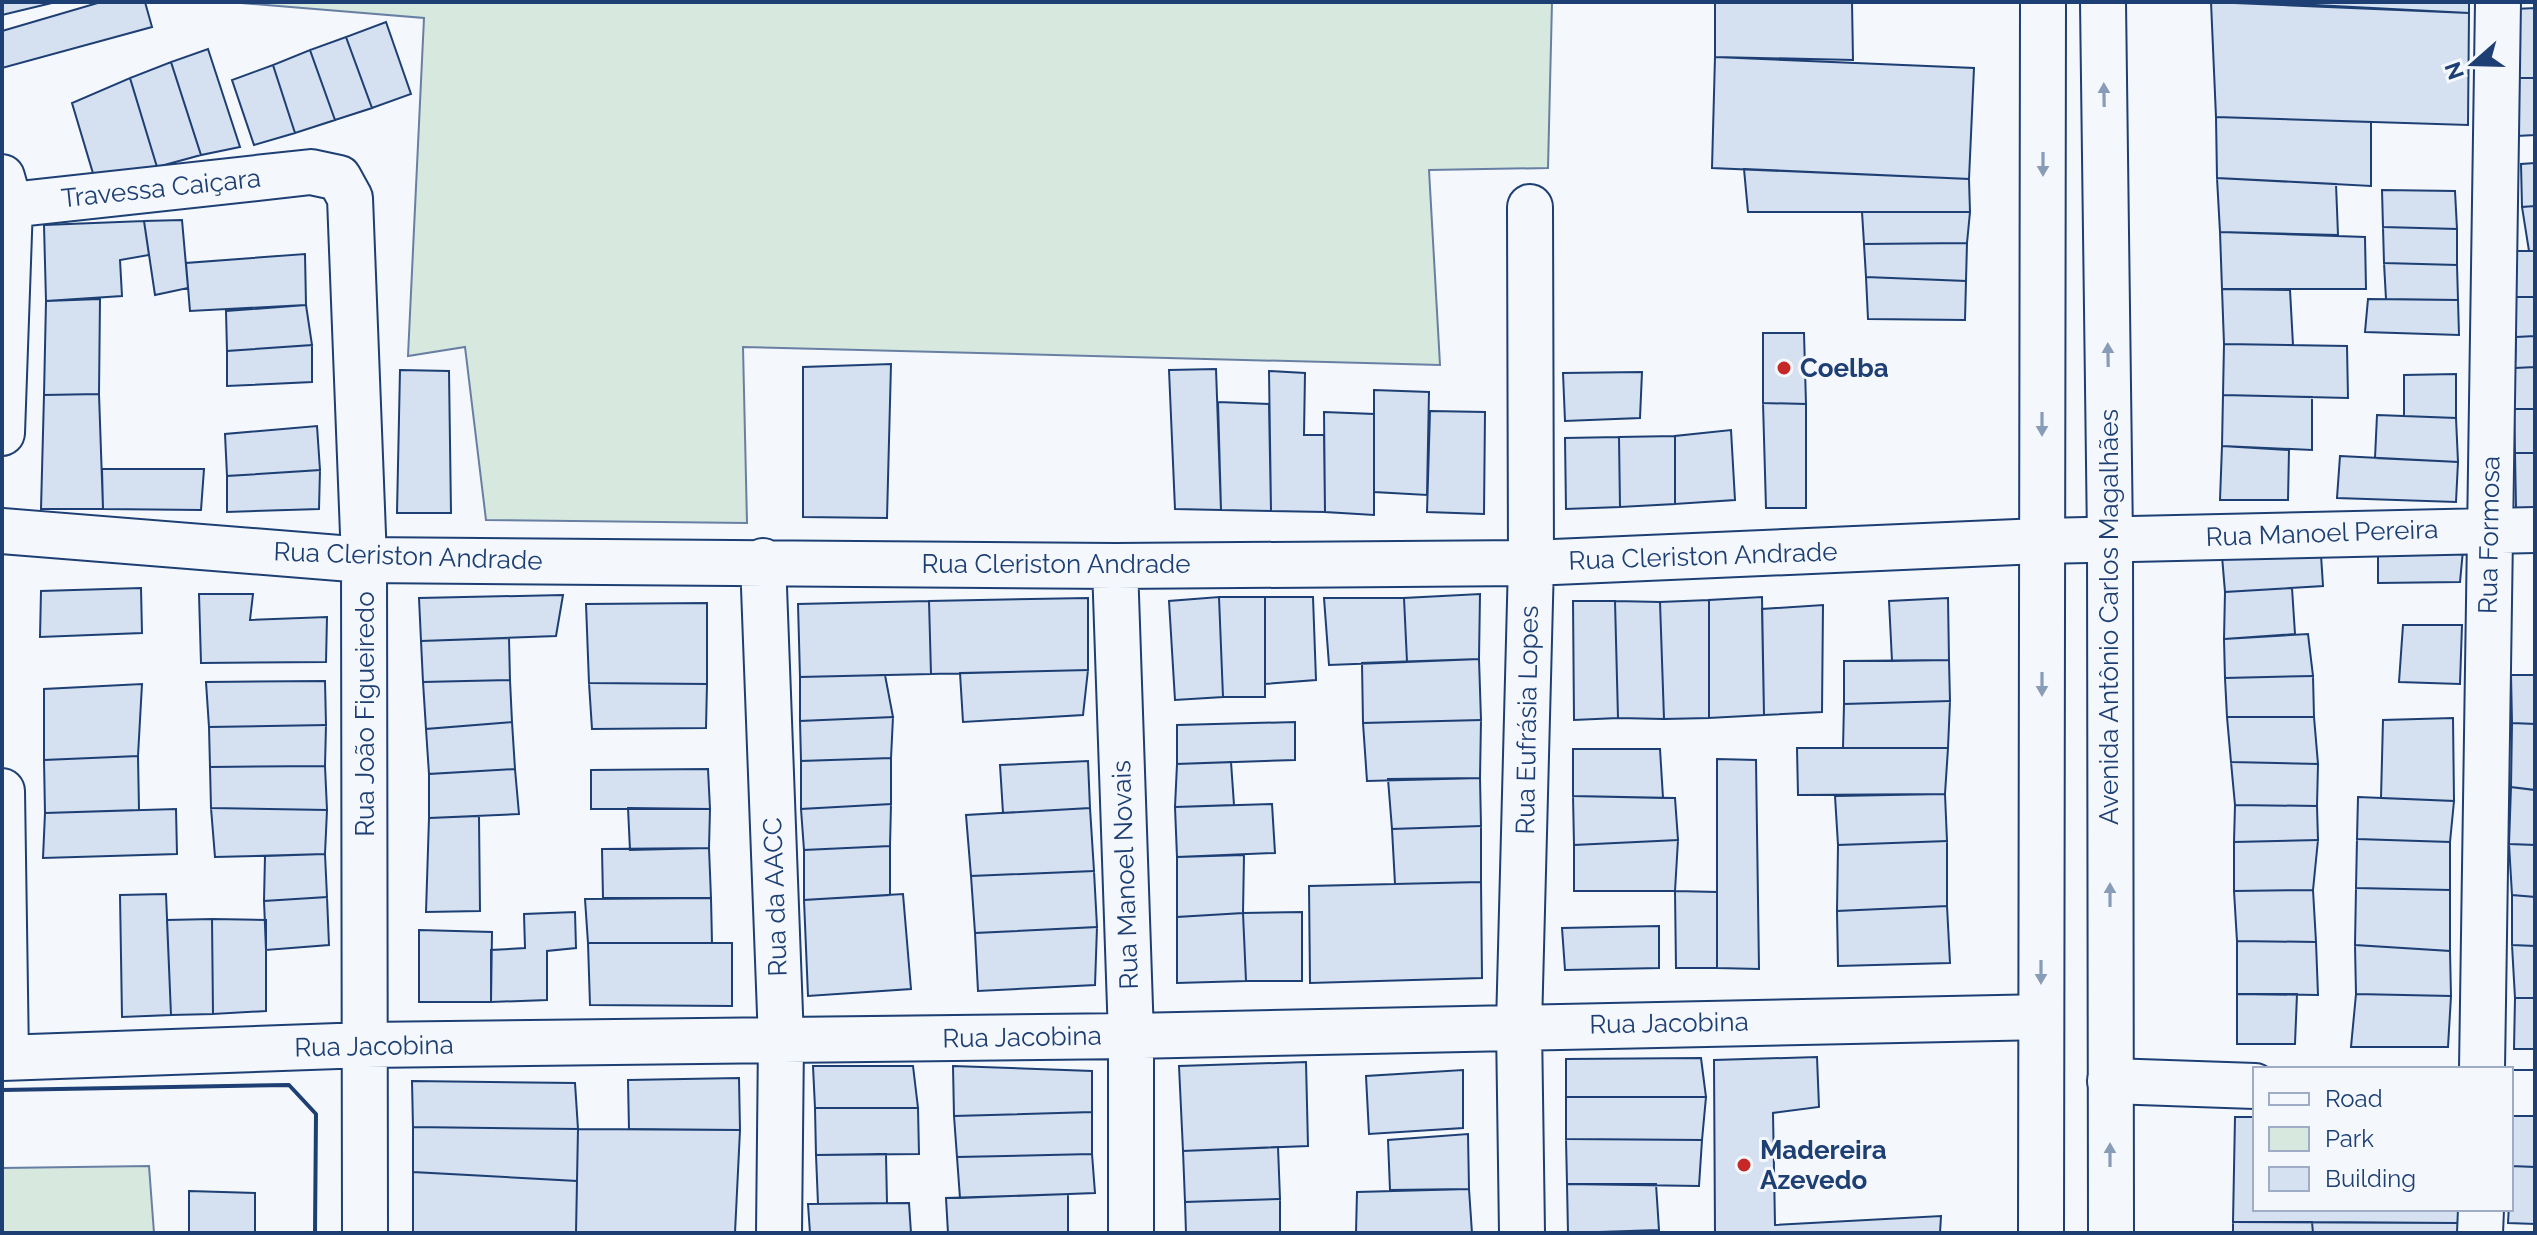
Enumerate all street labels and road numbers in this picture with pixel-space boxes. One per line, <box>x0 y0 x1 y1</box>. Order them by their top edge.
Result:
street label: Travessa Caiçara <box>60 163 262 213</box>
street label: Avenida Antônio Carlos Magalhães <box>2094 409 2124 825</box>
street label: Rua Formosa <box>2473 456 2505 614</box>
street label: Rua Manoel Pereira <box>2205 514 2439 552</box>
street label: Rua Cleriston Andrade <box>273 536 543 576</box>
street label: Rua Cleriston Andrade <box>1568 536 1838 576</box>
street label: Rua Cleriston Andrade <box>921 549 1191 579</box>
street label: Rua João Figueiredo <box>350 591 380 837</box>
street label: Rua Eufrásia Lopes <box>1510 605 1544 835</box>
street label: Rua Manoel Novais <box>1106 760 1144 990</box>
street label: Rua da AACC <box>757 817 793 977</box>
street label: Rua Jacobina <box>1589 1007 1749 1039</box>
street label: Rua Jacobina <box>942 1021 1102 1053</box>
street label: Rua Jacobina <box>294 1030 454 1062</box>

